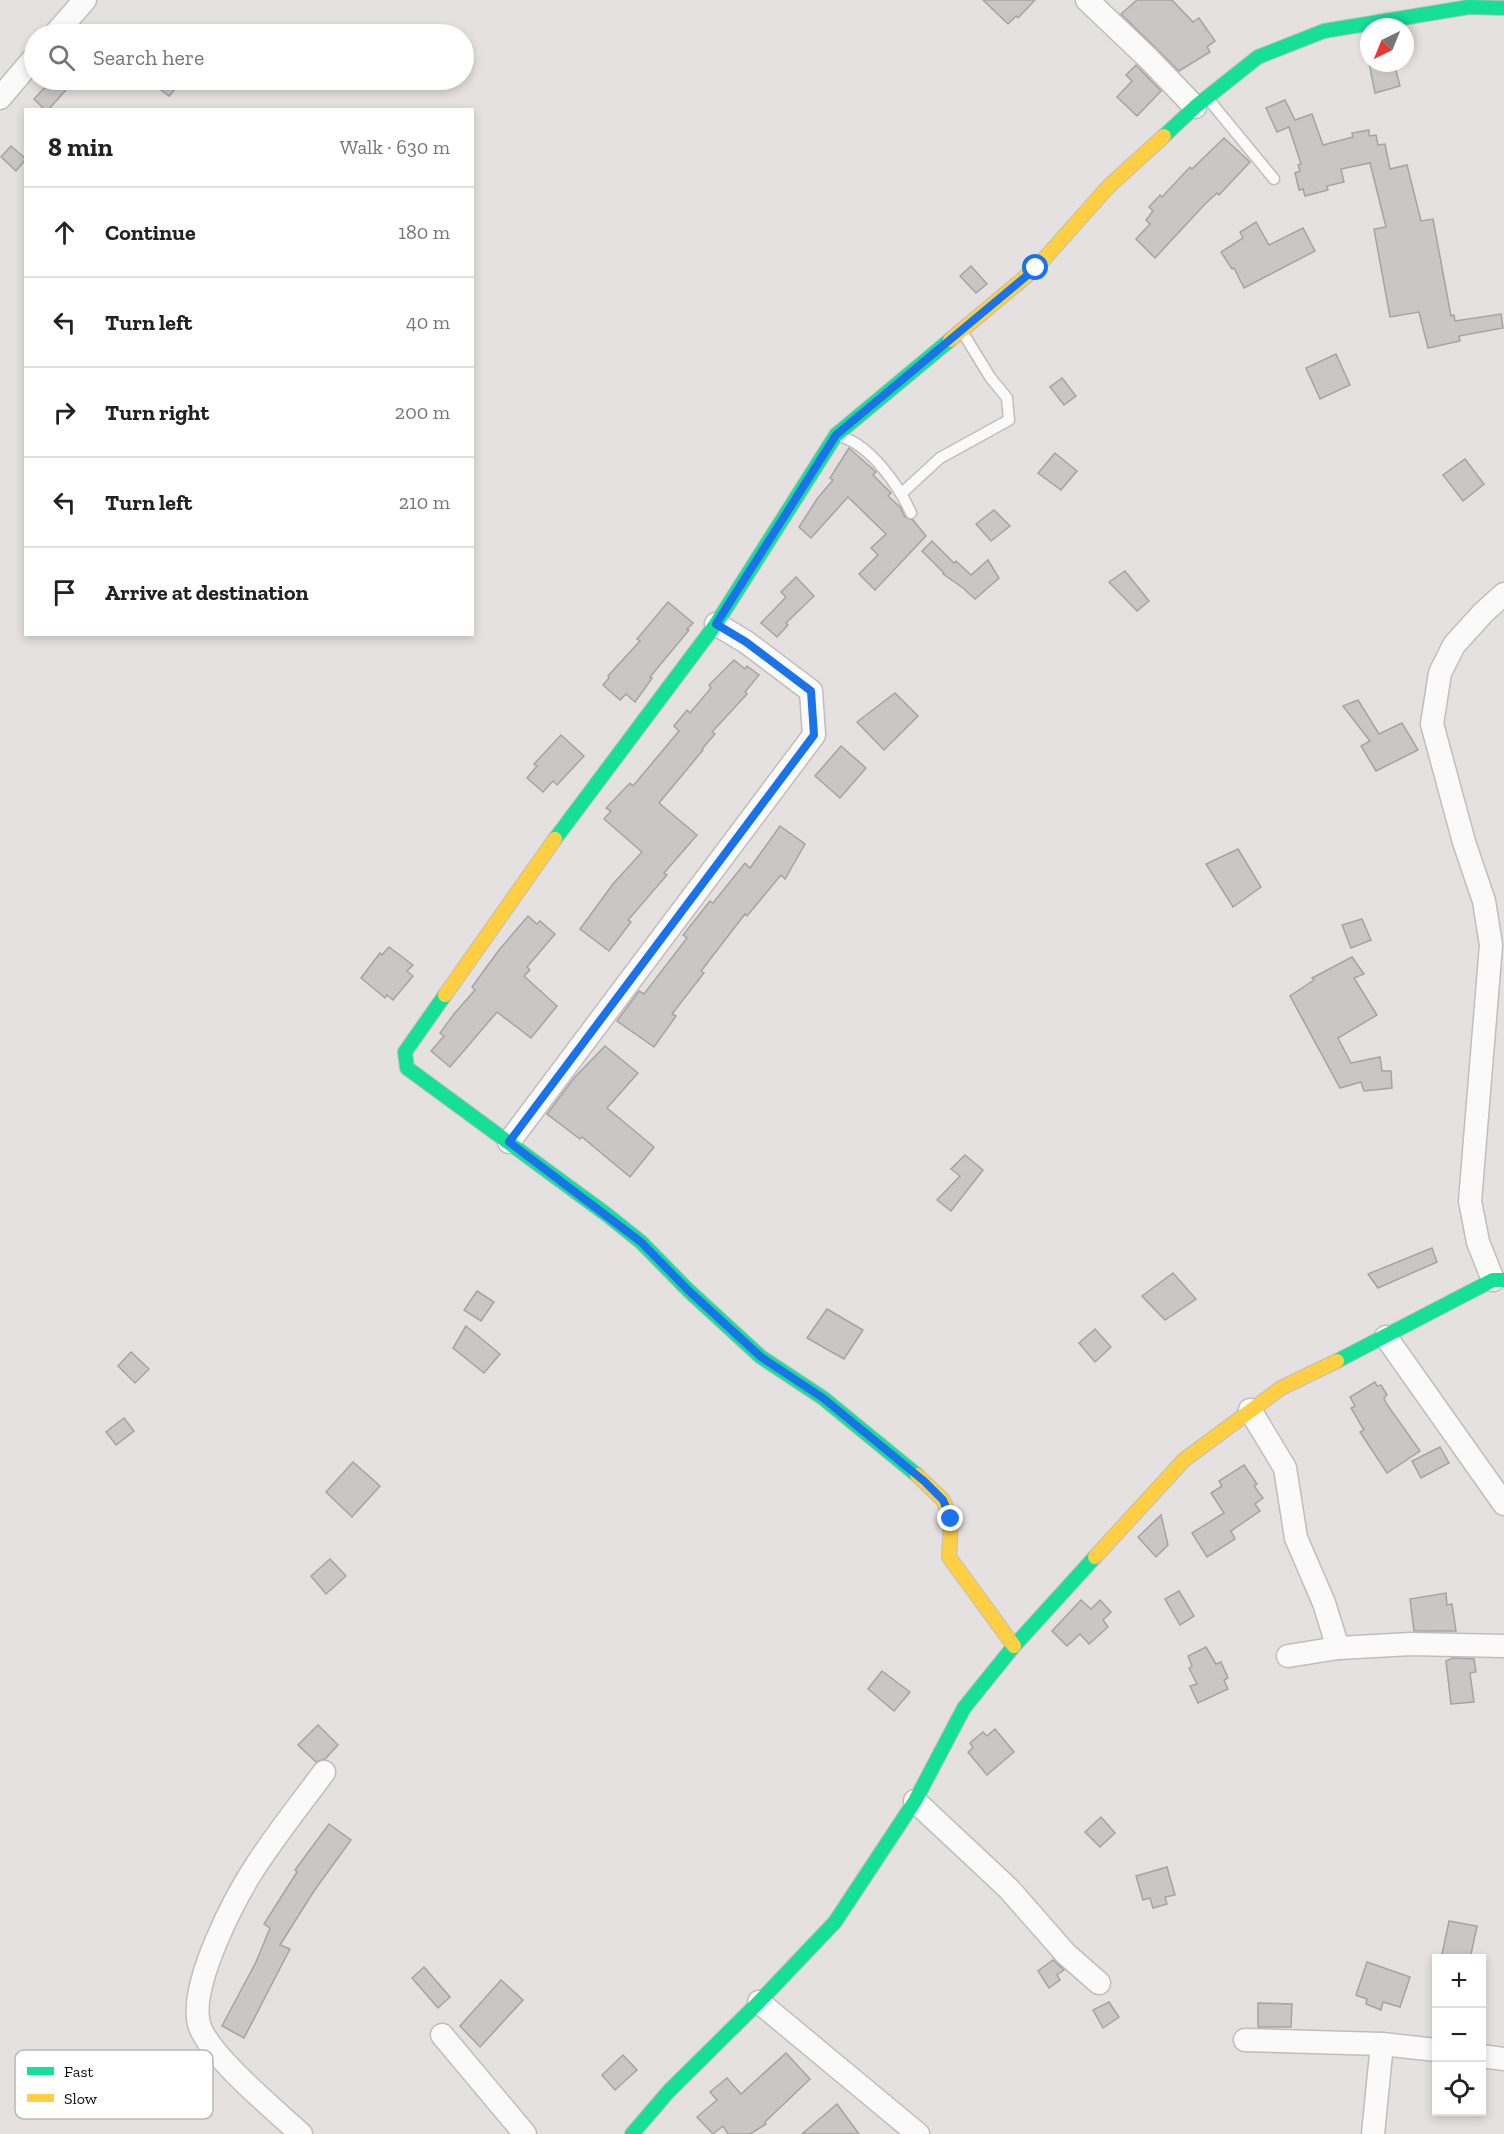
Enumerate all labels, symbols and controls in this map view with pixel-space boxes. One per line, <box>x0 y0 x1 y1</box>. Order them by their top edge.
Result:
north arrow <box>1360 18 1414 72</box>
search box <box>24 24 474 90</box>
icon: search <box>45 41 78 74</box>
text: Search here <box>93 44 204 71</box>
text: 8 min <box>48 131 113 163</box>
text: Walk · 630 m <box>340 135 450 159</box>
icon: ahead <box>48 216 81 249</box>
text: Continue <box>105 219 196 246</box>
text: 180 m <box>398 220 450 244</box>
route start <box>1022 254 1048 280</box>
icon: left <box>48 306 81 339</box>
text: Turn left <box>105 309 192 336</box>
text: 40 m <box>406 310 450 334</box>
icon: right <box>48 396 81 429</box>
text: Turn right <box>105 399 209 426</box>
text: 200 m <box>395 400 450 424</box>
icon: left <box>48 486 81 519</box>
text: Turn left <box>105 489 192 516</box>
text: 210 m <box>399 490 450 514</box>
icon: arrive <box>48 576 81 609</box>
text: Arrive at destination <box>105 579 308 606</box>
route end <box>937 1505 963 1531</box>
map controls <box>1432 1954 1486 2116</box>
button: + <box>1432 1954 1486 2008</box>
button: − <box>1432 2008 1486 2062</box>
legend <box>15 2050 213 2119</box>
text: Fast <box>64 2062 93 2081</box>
button: locate <box>1432 2062 1486 2116</box>
text: Slow <box>64 2089 98 2108</box>

